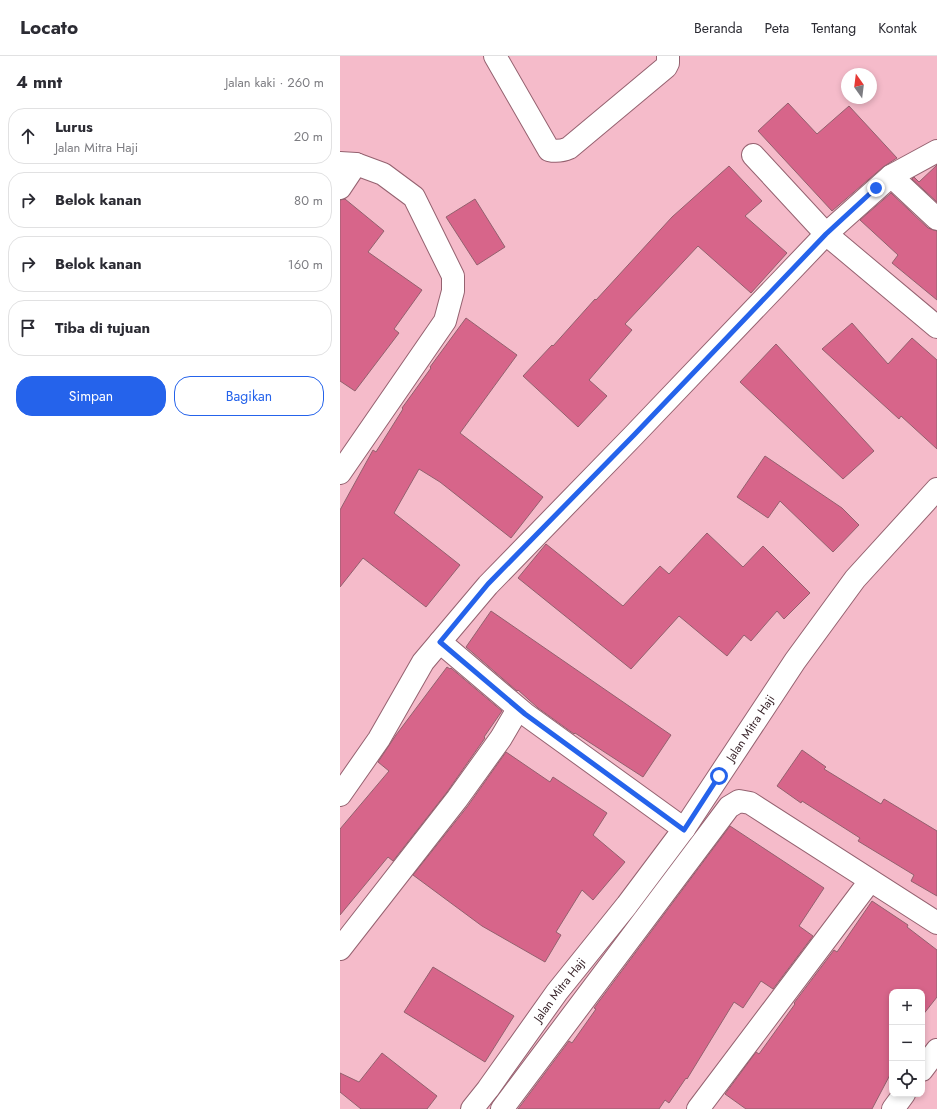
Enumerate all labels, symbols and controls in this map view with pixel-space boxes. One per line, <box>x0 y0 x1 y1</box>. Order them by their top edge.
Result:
text: Locato <box>20 14 78 41</box>
text: Beranda <box>694 18 743 38</box>
text: Peta <box>765 18 789 38</box>
text: Tentang <box>811 18 856 38</box>
text: Kontak <box>878 18 917 38</box>
north arrow <box>841 68 877 104</box>
text: 4 mnt <box>16 70 62 94</box>
text: Jalan kaki · 260 m <box>225 73 324 92</box>
text: Lurus <box>55 116 93 138</box>
icon: ahead <box>17 125 39 147</box>
text: 20 m <box>294 127 323 146</box>
text: Jalan Mitra Haji <box>55 138 138 157</box>
route end <box>867 179 885 197</box>
icon: right <box>17 189 39 211</box>
text: Belok kanan <box>55 189 142 211</box>
text: 80 m <box>294 191 323 210</box>
icon: right <box>17 253 39 275</box>
text: Belok kanan <box>55 253 142 275</box>
text: 160 m <box>288 255 323 274</box>
icon: arrive <box>17 317 39 339</box>
text: Tiba di tujuan <box>55 317 150 339</box>
button: Simpan <box>16 376 166 416</box>
button: Bagikan <box>174 376 324 416</box>
street label: Jalan Mitra Haji <box>721 691 779 767</box>
route start <box>710 767 728 785</box>
street label: Jalan Mitra Haji <box>528 954 590 1027</box>
map controls <box>889 989 925 1097</box>
button: + <box>889 989 925 1025</box>
button: − <box>889 1025 925 1061</box>
button: locate <box>889 1061 925 1097</box>

